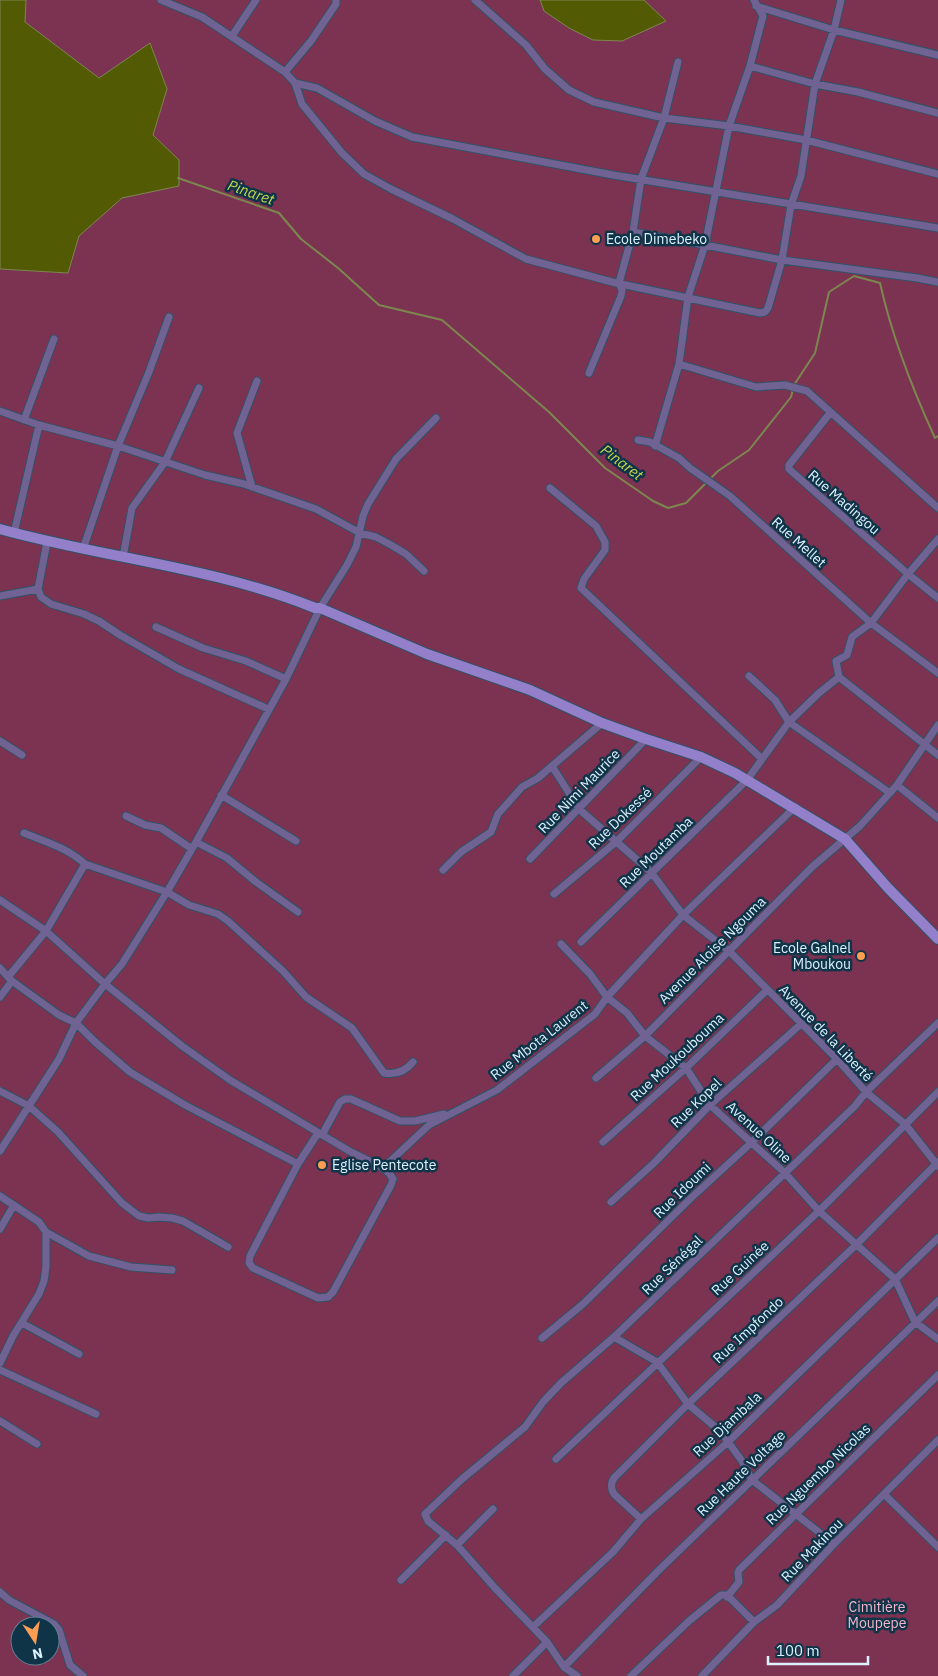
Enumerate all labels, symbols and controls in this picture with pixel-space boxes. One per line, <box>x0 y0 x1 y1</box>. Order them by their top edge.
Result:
water label: Pinaret <box>225 175 278 209</box>
place label: Ecole Dimebeko <box>606 230 707 248</box>
marker: Ecole Dimebeko <box>590 233 602 245</box>
water label: Pinaret <box>597 440 648 485</box>
street label: Rue Madingou <box>804 466 884 538</box>
street label: Rue Mellet <box>768 513 830 571</box>
street label: Rue Nimi Maurice <box>534 745 624 837</box>
street label: Rue Dokessé <box>585 783 656 853</box>
street label: Rue Moutamba <box>615 812 697 892</box>
street label: Avenue Aloise Ngouma <box>654 892 770 1008</box>
place label: Ecole Galnel Mboukou <box>773 939 851 973</box>
marker: Ecole Galnel Mboukou <box>855 950 867 962</box>
street label: Avenue de la Liberté <box>775 981 877 1085</box>
street label: Rue Mbota Laurent <box>487 996 591 1084</box>
street label: Rue Moukoubouma <box>626 1009 728 1105</box>
street label: Rue Kopel <box>667 1074 725 1132</box>
street label: Avenue Oline <box>723 1097 796 1167</box>
place label: Eglise Pentecote <box>332 1156 437 1174</box>
street label: Rue Idoumi <box>649 1158 715 1222</box>
marker: Eglise Pentecote <box>316 1159 328 1171</box>
street label: Rue Sénégal <box>638 1231 706 1299</box>
street label: Rue Guinée <box>707 1237 773 1299</box>
street label: Rue Impfondo <box>709 1293 787 1367</box>
street label: Rue Djambala <box>689 1387 765 1460</box>
street label: Rue Nguembo Nicolas <box>762 1419 874 1529</box>
street label: Rue Haute Voltage <box>693 1426 789 1520</box>
street label: Rue Makinou <box>777 1514 847 1586</box>
park label: Cimitière Moupepe <box>848 1598 907 1632</box>
north arrow <box>10 1616 60 1666</box>
scale bar <box>768 1634 868 1666</box>
text: 100 m <box>776 1641 820 1660</box>
text: N <box>31 1644 45 1664</box>

